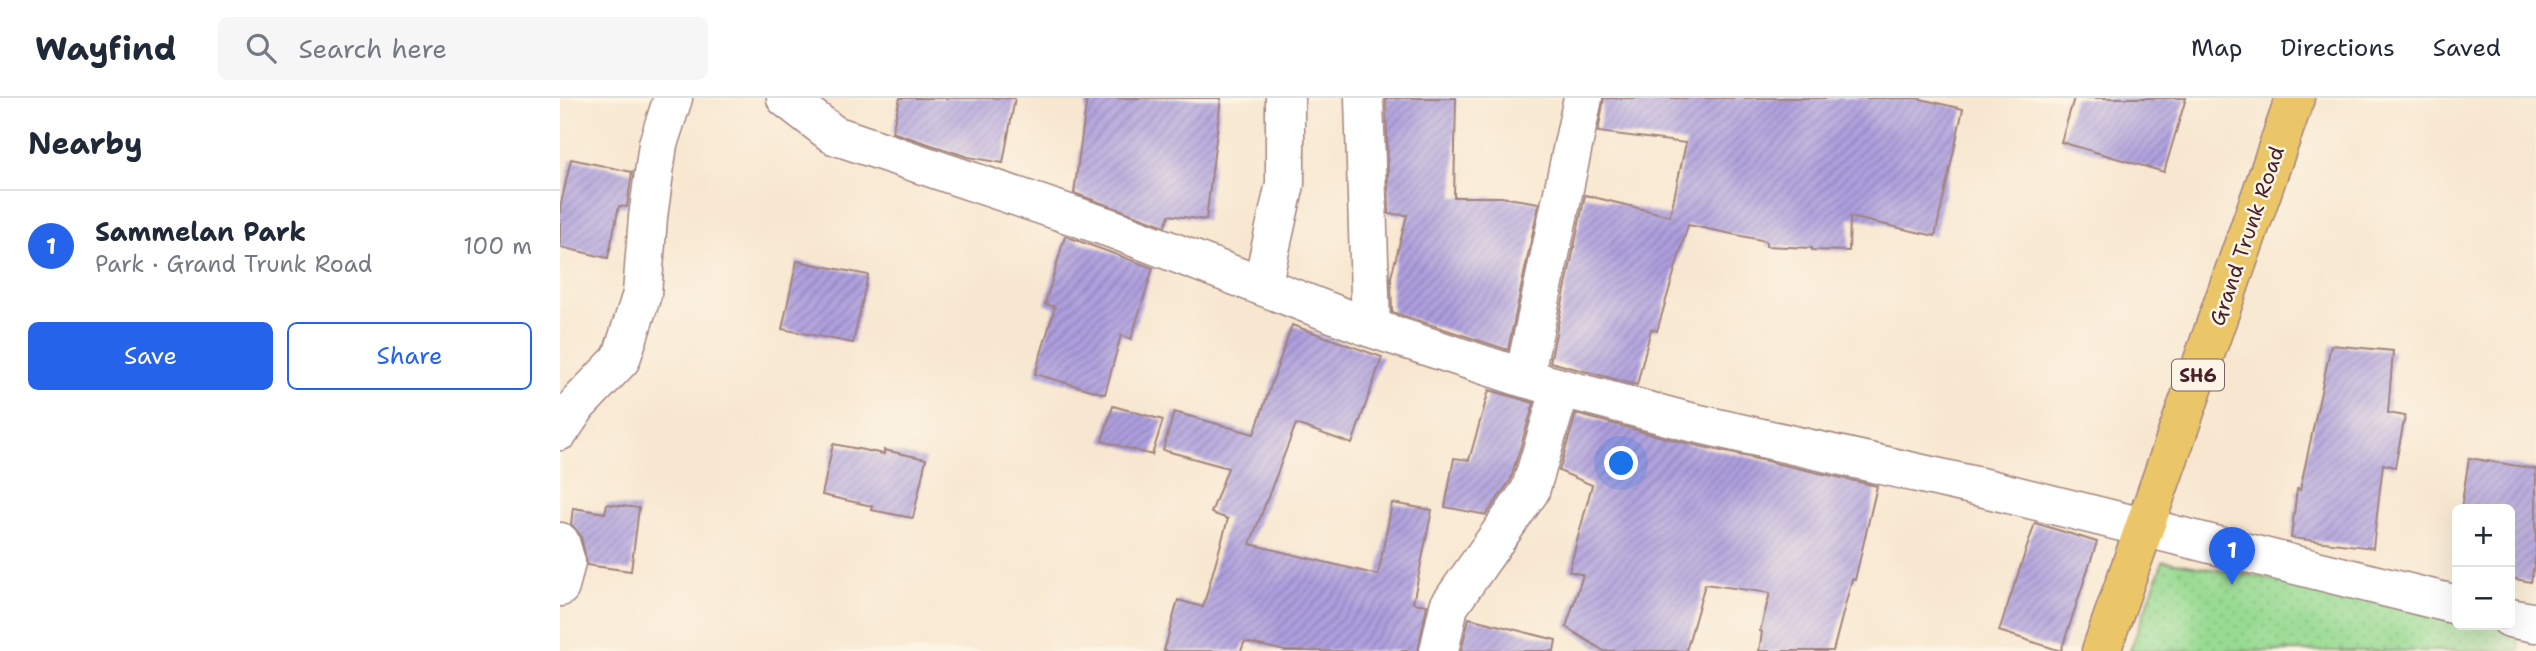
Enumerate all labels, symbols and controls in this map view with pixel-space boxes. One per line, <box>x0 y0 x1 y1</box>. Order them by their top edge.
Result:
search box <box>218 17 708 80</box>
text: Wayfind <box>35 26 176 71</box>
icon: search <box>242 29 280 67</box>
text: Search here <box>298 31 447 66</box>
text: Map <box>2191 32 2242 64</box>
text: Directions <box>2280 32 2395 64</box>
text: Saved <box>2433 32 2501 64</box>
text: Nearby <box>28 123 143 164</box>
street label: Grand Trunk Road <box>2203 143 2291 329</box>
text: Sammelan Park <box>95 214 306 249</box>
text: 1 <box>46 231 56 261</box>
text: 100 m <box>463 231 532 261</box>
text: Park · Grand Trunk Road <box>95 249 372 279</box>
button: Save <box>28 322 273 390</box>
button: Share <box>287 322 532 390</box>
road number: SH6 <box>2172 360 2224 390</box>
your location <box>1604 446 1638 480</box>
map controls <box>2452 504 2515 630</box>
button: + <box>2452 504 2515 567</box>
pin: 1 <box>2209 527 2255 585</box>
button: − <box>2452 567 2515 630</box>

